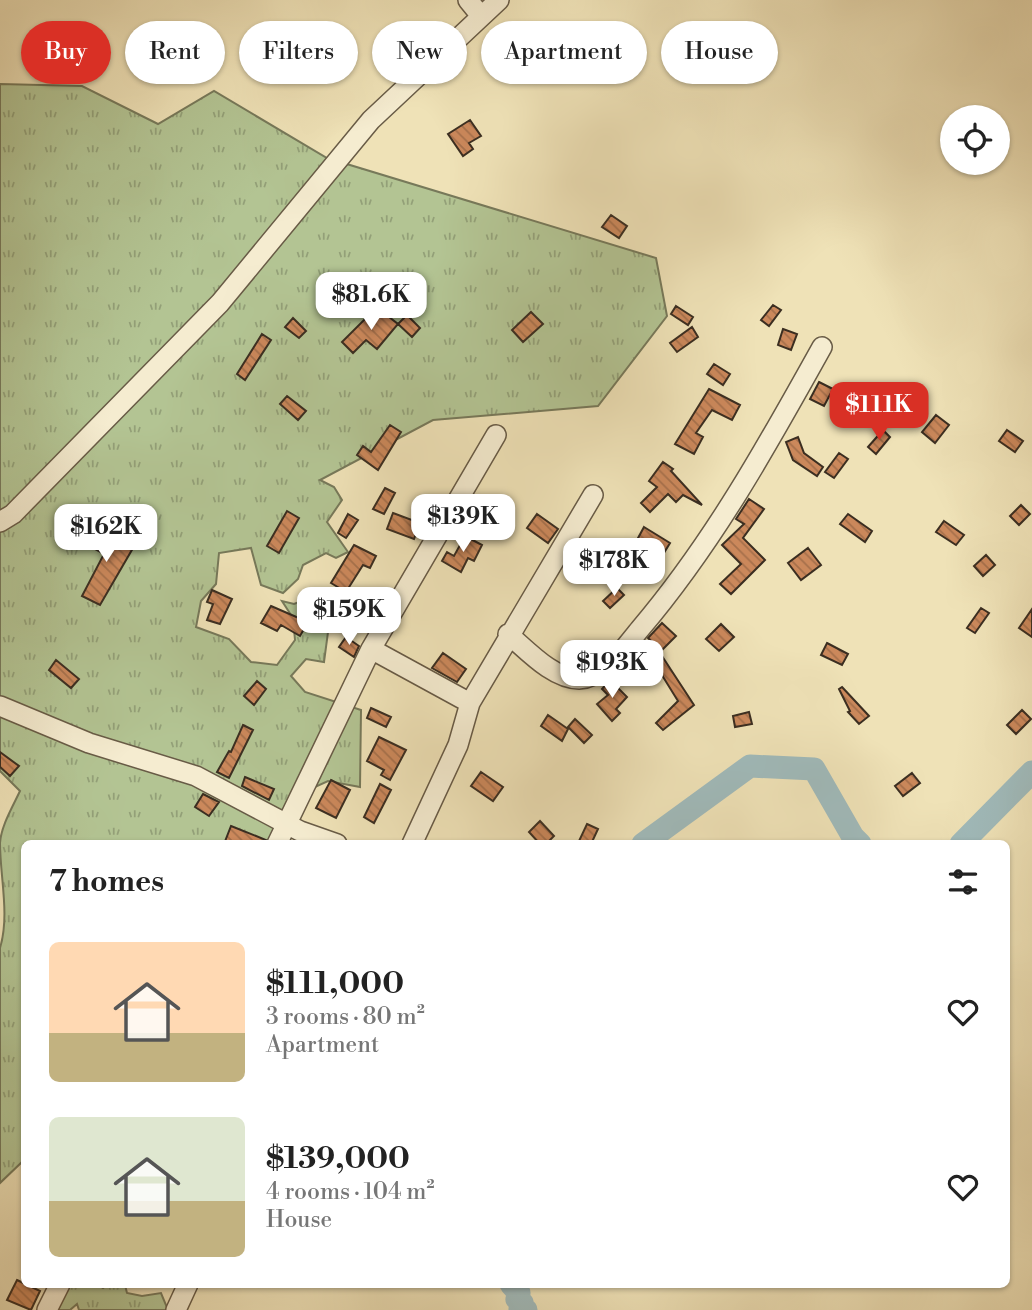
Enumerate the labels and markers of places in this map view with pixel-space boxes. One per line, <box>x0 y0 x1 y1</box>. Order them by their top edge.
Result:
pin: $81.6K <box>314 272 428 332</box>
pin: $111K <box>830 382 928 442</box>
pin: $139K <box>414 494 512 554</box>
pin: $162K <box>57 504 155 564</box>
pin: $178K <box>565 538 663 598</box>
pin: $159K <box>300 588 398 647</box>
pin: $193K <box>563 640 661 700</box>

